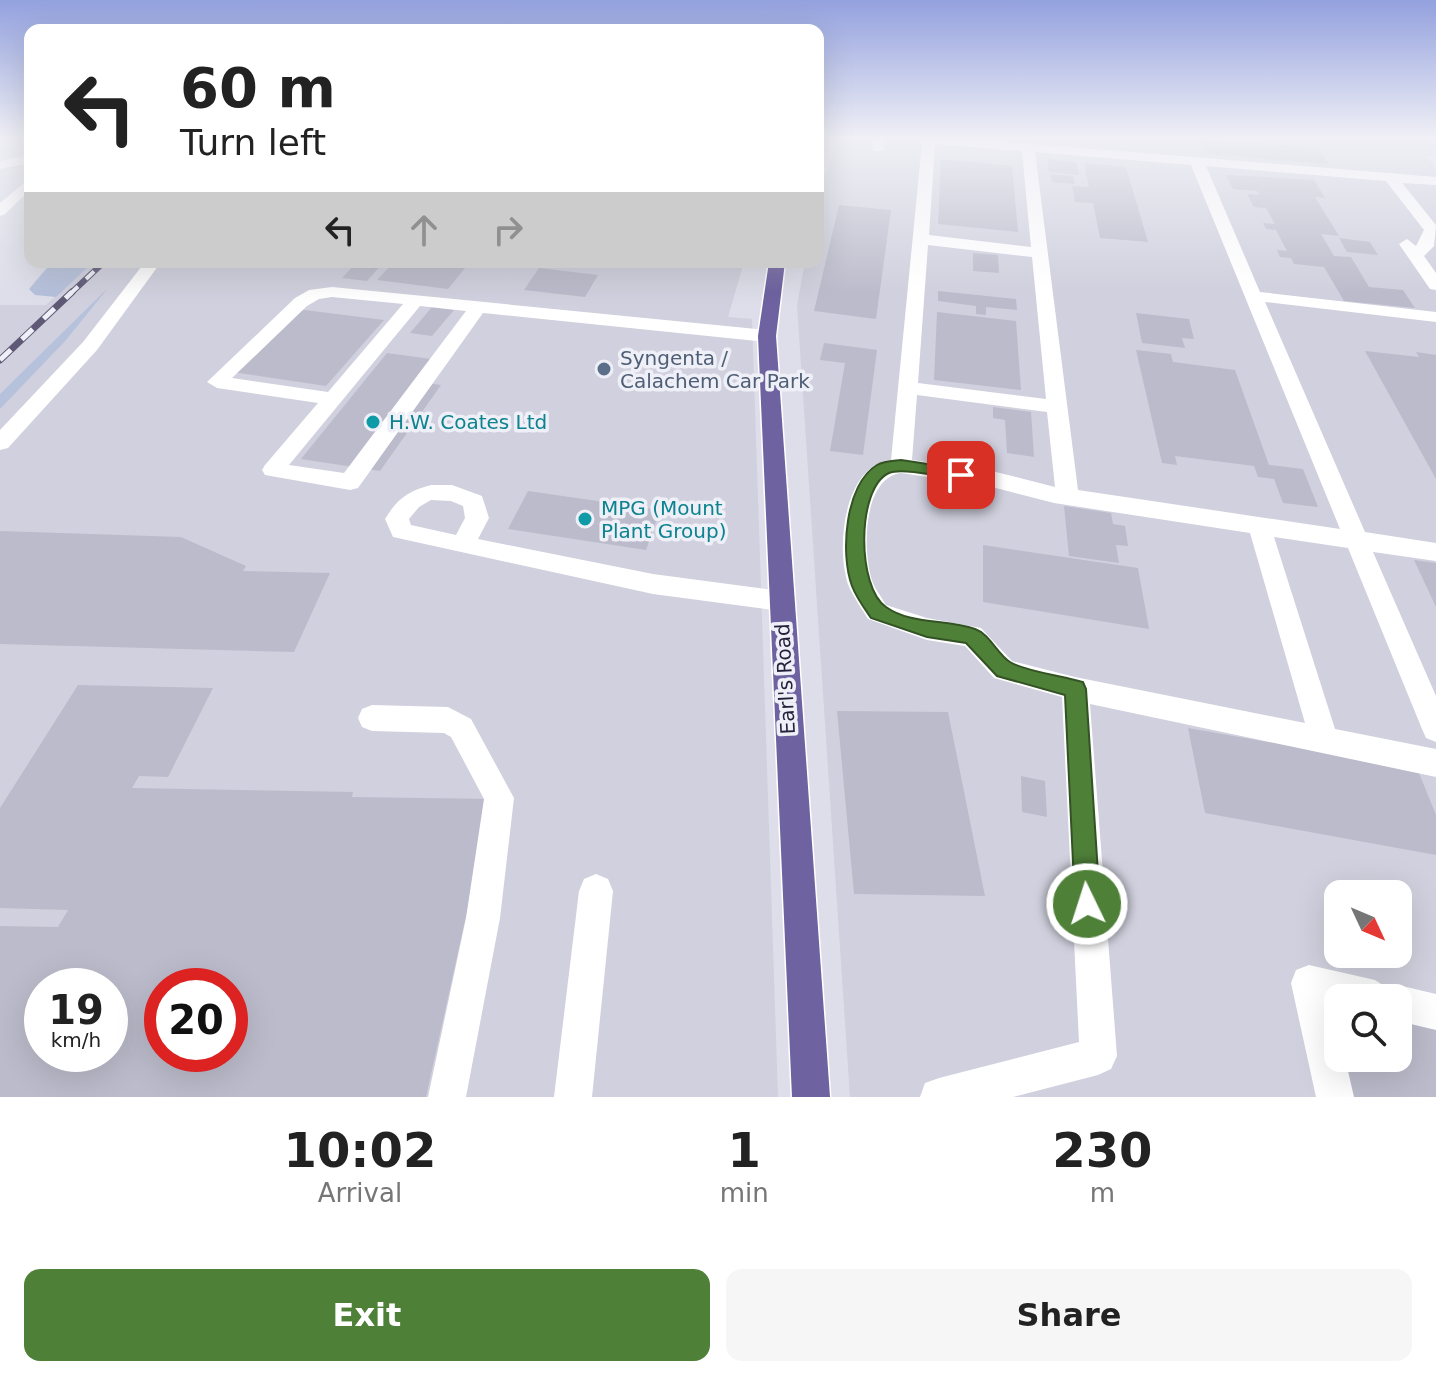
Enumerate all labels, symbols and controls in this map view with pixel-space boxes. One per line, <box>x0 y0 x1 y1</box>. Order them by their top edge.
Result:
text: 60 m <box>180 55 336 120</box>
icon: left <box>48 56 152 160</box>
text: Turn left <box>180 122 326 163</box>
icon: left <box>318 208 362 252</box>
icon: ahead <box>402 208 446 252</box>
icon: right <box>486 208 530 252</box>
place label: Syngenta / Calachem Car Park <box>620 346 810 393</box>
marker: Syngenta / Calachem Car Park <box>595 360 613 378</box>
place label: H.W. Coates Ltd <box>389 410 547 434</box>
marker: H.W. Coates Ltd <box>364 413 382 431</box>
pin <box>927 441 995 509</box>
icon: arrive <box>939 453 983 497</box>
place label: MPG (Mount Plant Group) <box>601 496 726 543</box>
marker: MPG (Mount Plant Group) <box>576 510 594 528</box>
street label: Earl's Road <box>770 623 800 735</box>
position arrow <box>1045 862 1129 946</box>
north arrow <box>1324 880 1412 968</box>
map controls <box>1324 880 1412 1072</box>
speed limit sign: 20 <box>144 968 248 1072</box>
button: search <box>1324 984 1412 1072</box>
text: 19 <box>48 987 104 1033</box>
text: km/h <box>51 1028 101 1052</box>
text: 10:02 <box>283 1122 436 1178</box>
text: 1 <box>728 1122 761 1178</box>
text: 230 <box>1052 1122 1152 1178</box>
text: Arrival <box>318 1178 402 1208</box>
text: min <box>720 1178 769 1208</box>
text: m <box>1090 1178 1115 1208</box>
button: Exit <box>24 1269 710 1361</box>
button: Share <box>726 1269 1412 1361</box>

